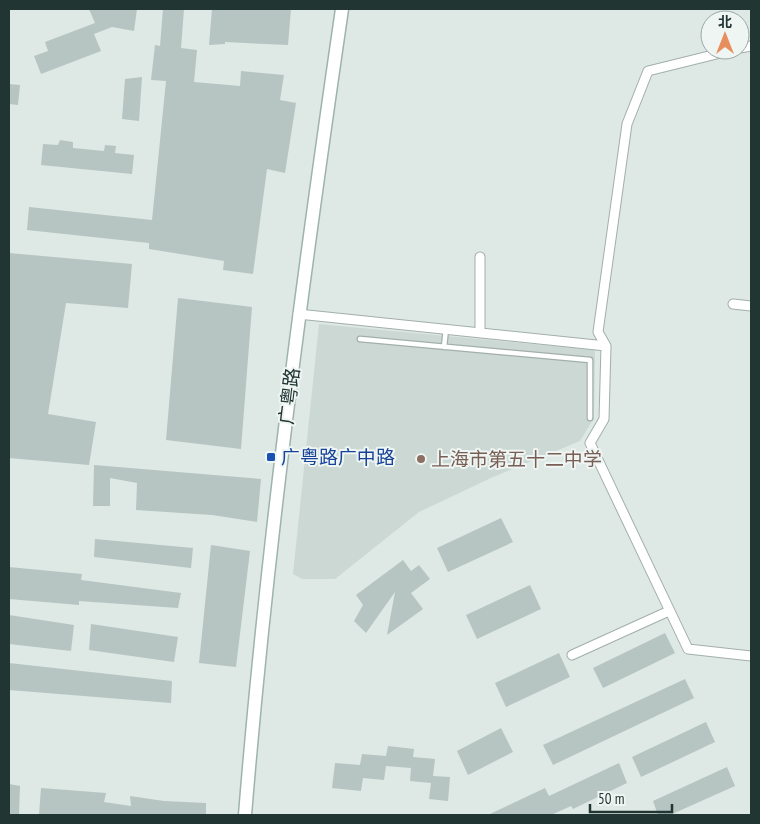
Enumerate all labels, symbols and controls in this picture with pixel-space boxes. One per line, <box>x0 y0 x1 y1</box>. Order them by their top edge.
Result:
north arrow <box>700 10 750 60</box>
text: 北 <box>718 13 732 31</box>
street label: 广粤路 <box>274 366 304 426</box>
place label: 广粤路广中路 <box>281 445 395 469</box>
place label: 上海市第五十二中学 <box>431 447 602 471</box>
marker: 广粤路广中路 <box>265 451 277 463</box>
marker: 上海市第五十二中学 <box>415 453 427 465</box>
scale bar <box>590 782 672 814</box>
text: 50 m <box>598 789 624 808</box>

